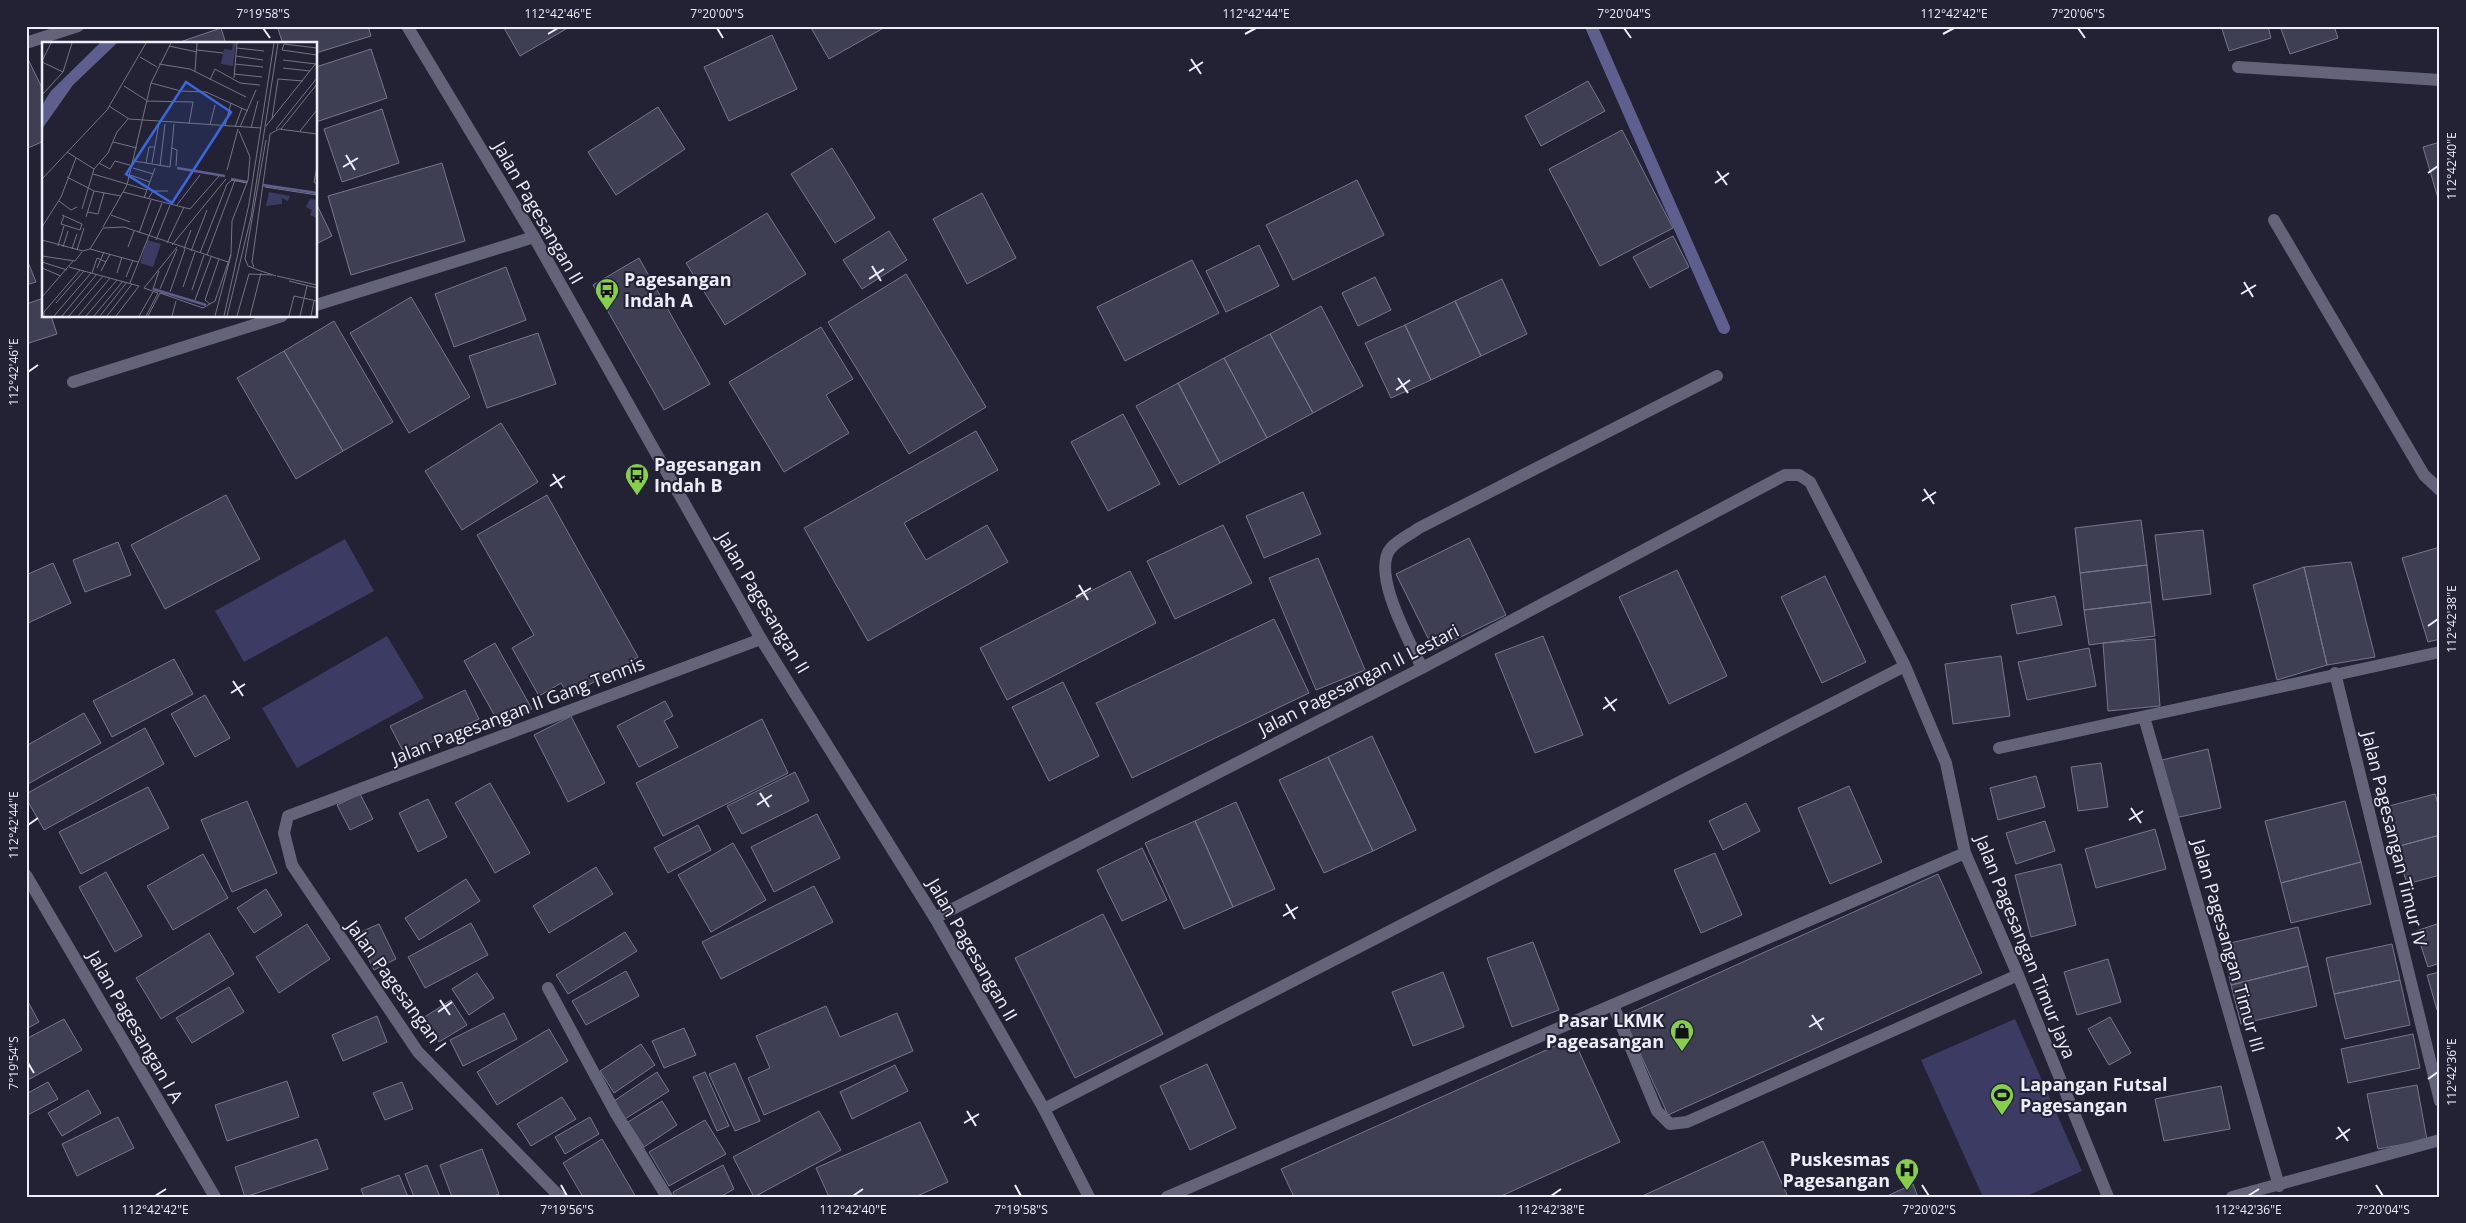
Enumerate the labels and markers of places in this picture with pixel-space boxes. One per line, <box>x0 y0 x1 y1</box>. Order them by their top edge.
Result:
place label: Pagesangan Indah A <box>624 267 732 312</box>
bus stop icon: Pagesangan Indah A <box>594 277 620 311</box>
place label: Pagesangan Indah B <box>654 452 762 497</box>
bus stop icon: Pagesangan Indah B <box>624 462 650 496</box>
place label: Pasar LKMK Pageasangan <box>1546 1008 1664 1053</box>
shop icon: Pasar LKMK Pageasangan <box>1669 1018 1695 1052</box>
place label: Lapangan Futsal Pagesangan <box>2020 1072 2168 1117</box>
sports icon: Lapangan Futsal Pagesangan <box>1989 1082 2015 1116</box>
place label: Puskesmas Pagesangan <box>1783 1147 1890 1192</box>
hospital icon: Puskesmas Pagesangan <box>1894 1157 1920 1191</box>

